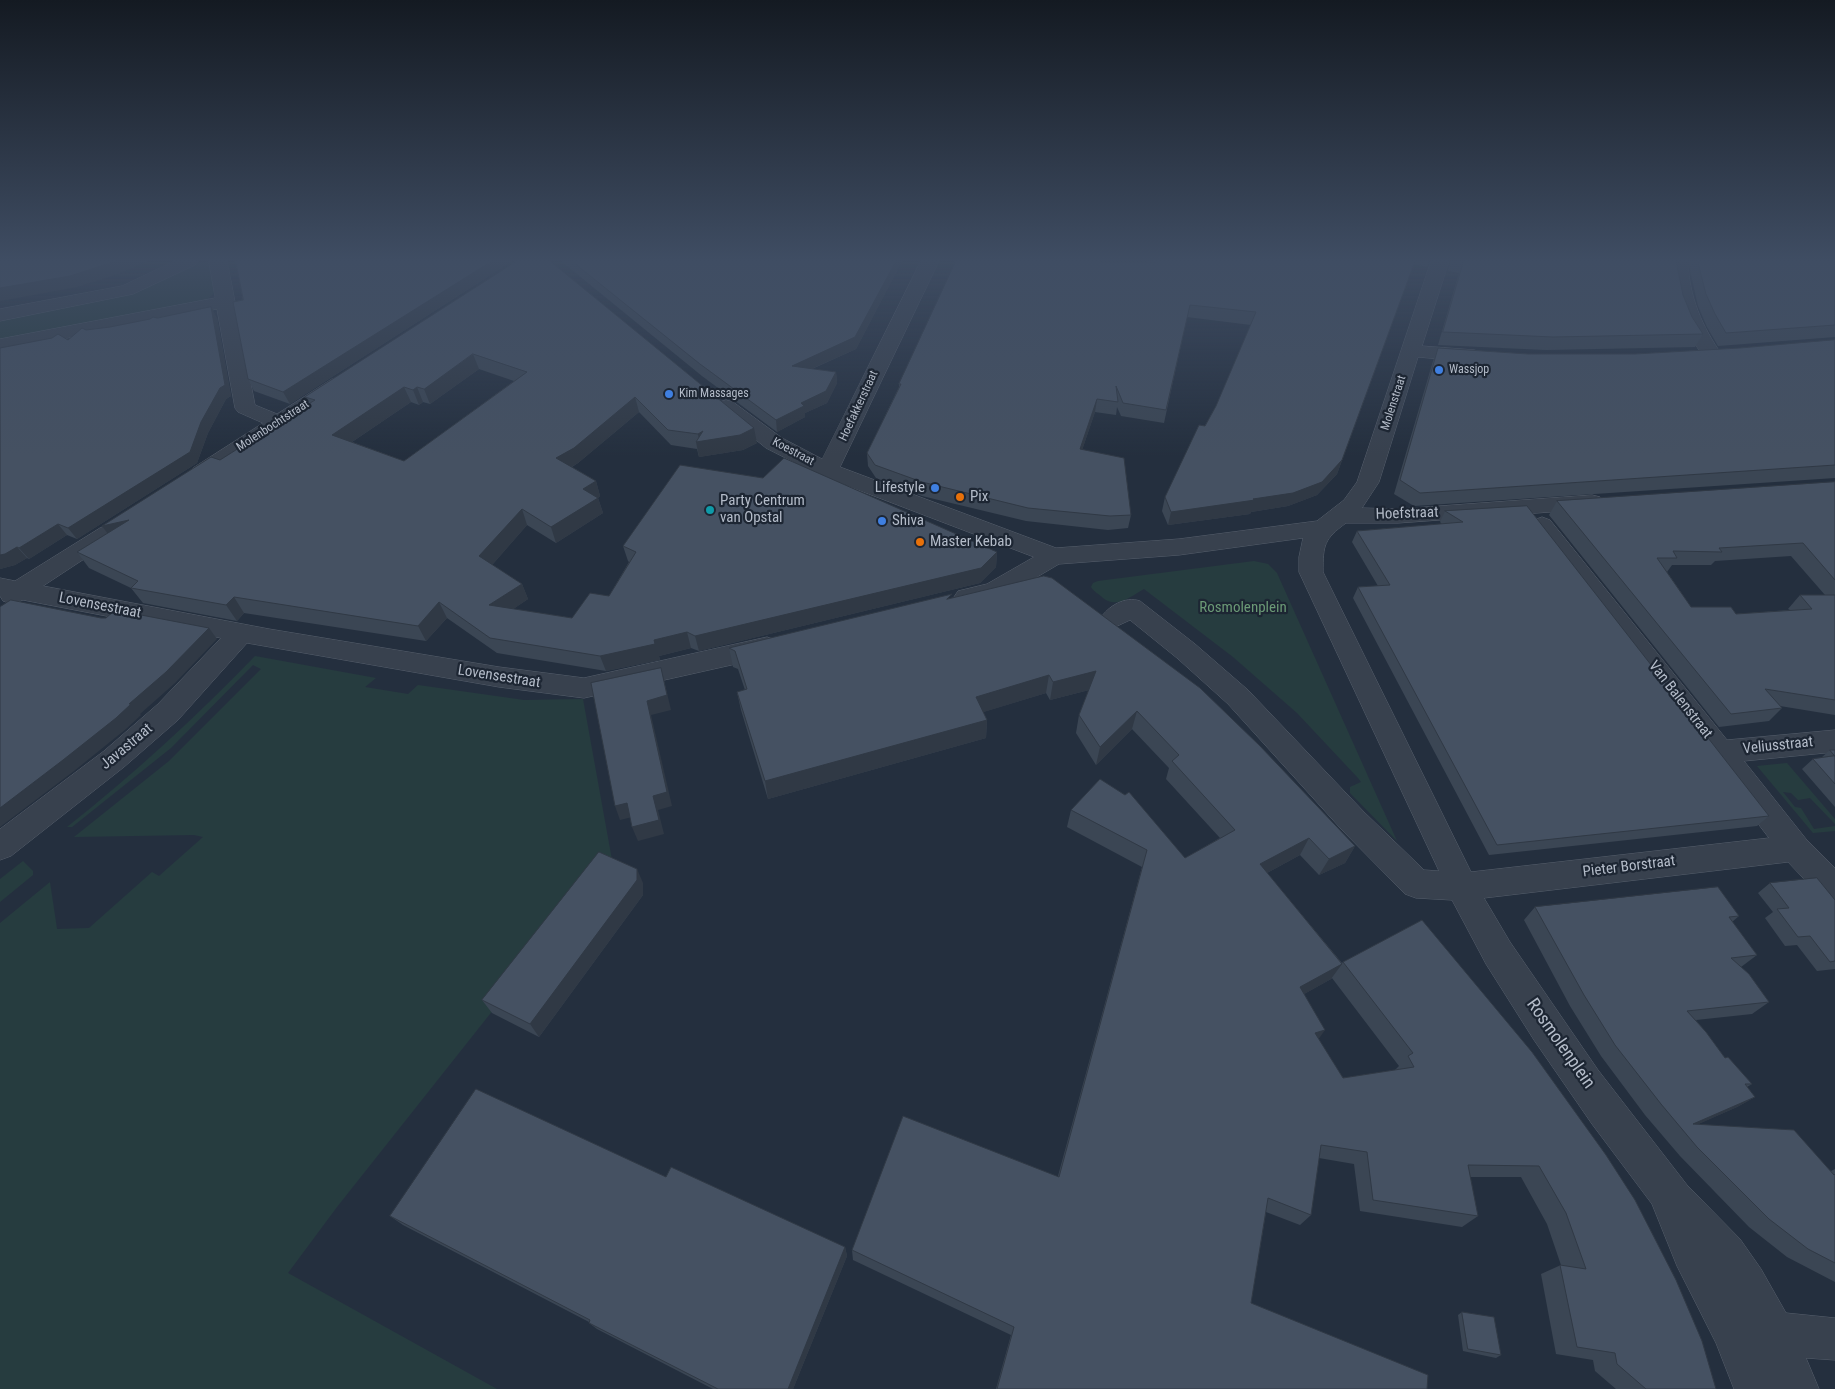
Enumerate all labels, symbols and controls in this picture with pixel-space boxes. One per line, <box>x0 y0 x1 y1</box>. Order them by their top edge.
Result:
place label: Wassjop <box>1449 363 1489 377</box>
marker: Wassjop <box>1433 364 1445 376</box>
street label: Hoefakkerstraat <box>836 368 882 444</box>
street label: Molenstraat <box>1378 374 1410 432</box>
place label: Kim Massages <box>679 387 749 401</box>
marker: Kim Massages <box>663 388 675 400</box>
street label: Molenbochtstraat <box>234 397 312 455</box>
street label: Koestraat <box>770 435 816 469</box>
place label: Lifestyle <box>875 479 925 497</box>
marker: Lifestyle <box>929 482 941 494</box>
place label: Pix <box>970 488 988 506</box>
marker: Pix <box>954 491 966 503</box>
place label: Party Centrum van Opstal <box>720 492 805 527</box>
marker: Party Centrum van Opstal <box>704 504 716 516</box>
street label: Hoefstraat <box>1375 504 1439 524</box>
place label: Shiva <box>892 512 924 530</box>
marker: Shiva <box>876 515 888 527</box>
place label: Master Kebab <box>930 533 1012 551</box>
marker: Master Kebab <box>914 536 926 548</box>
street label: Lovensestraat <box>57 589 143 623</box>
park label: Rosmolenplein <box>1199 599 1287 617</box>
street label: Van Balenstraat <box>1644 658 1716 742</box>
street label: Lovensestraat <box>456 662 542 692</box>
street label: Javastraat <box>97 720 157 774</box>
street label: Veliusstraat <box>1742 733 1814 759</box>
street label: Pieter Borstraat <box>1582 852 1676 882</box>
street label: Rosmolenplein <box>1521 995 1599 1093</box>

